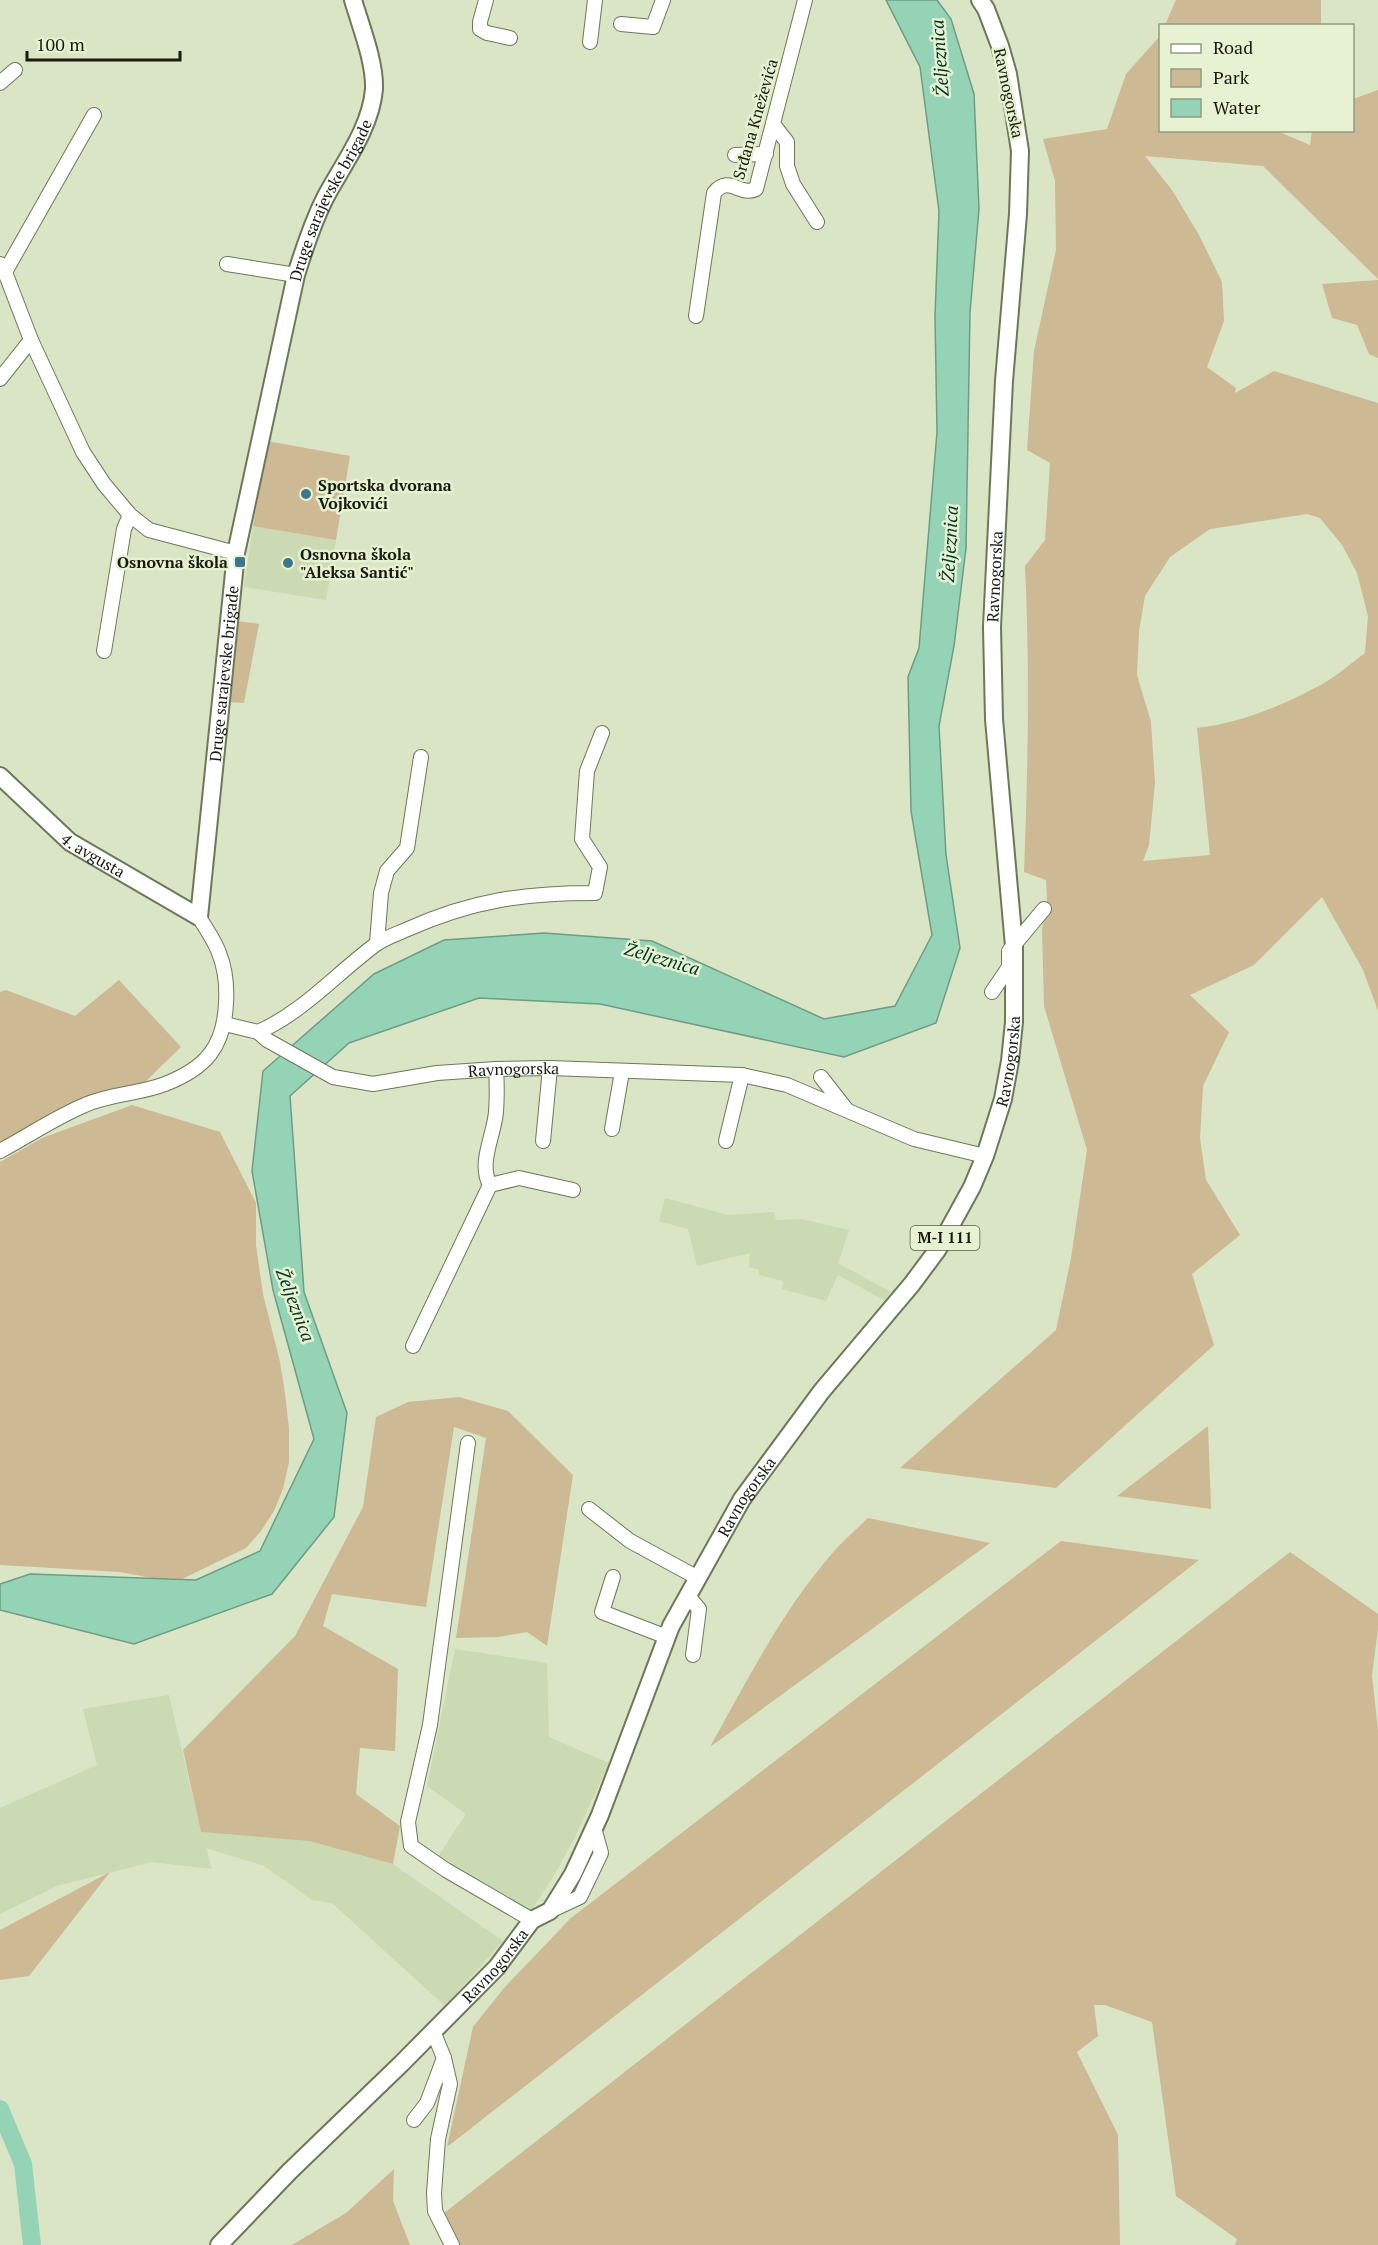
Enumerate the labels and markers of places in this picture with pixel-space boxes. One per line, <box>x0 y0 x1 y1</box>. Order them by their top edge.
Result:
place label: Sportska dvorana Vojkovići <box>318 474 452 514</box>
marker: Sportska dvorana Vojkovići <box>299 487 313 501</box>
place label: Osnovna škola "Aleksa Santić" <box>300 543 414 583</box>
place label: Osnovna škola <box>117 551 228 573</box>
marker: Osnovna škola <box>233 555 247 569</box>
marker: Osnovna škola "Aleksa Santić" <box>281 556 295 570</box>

